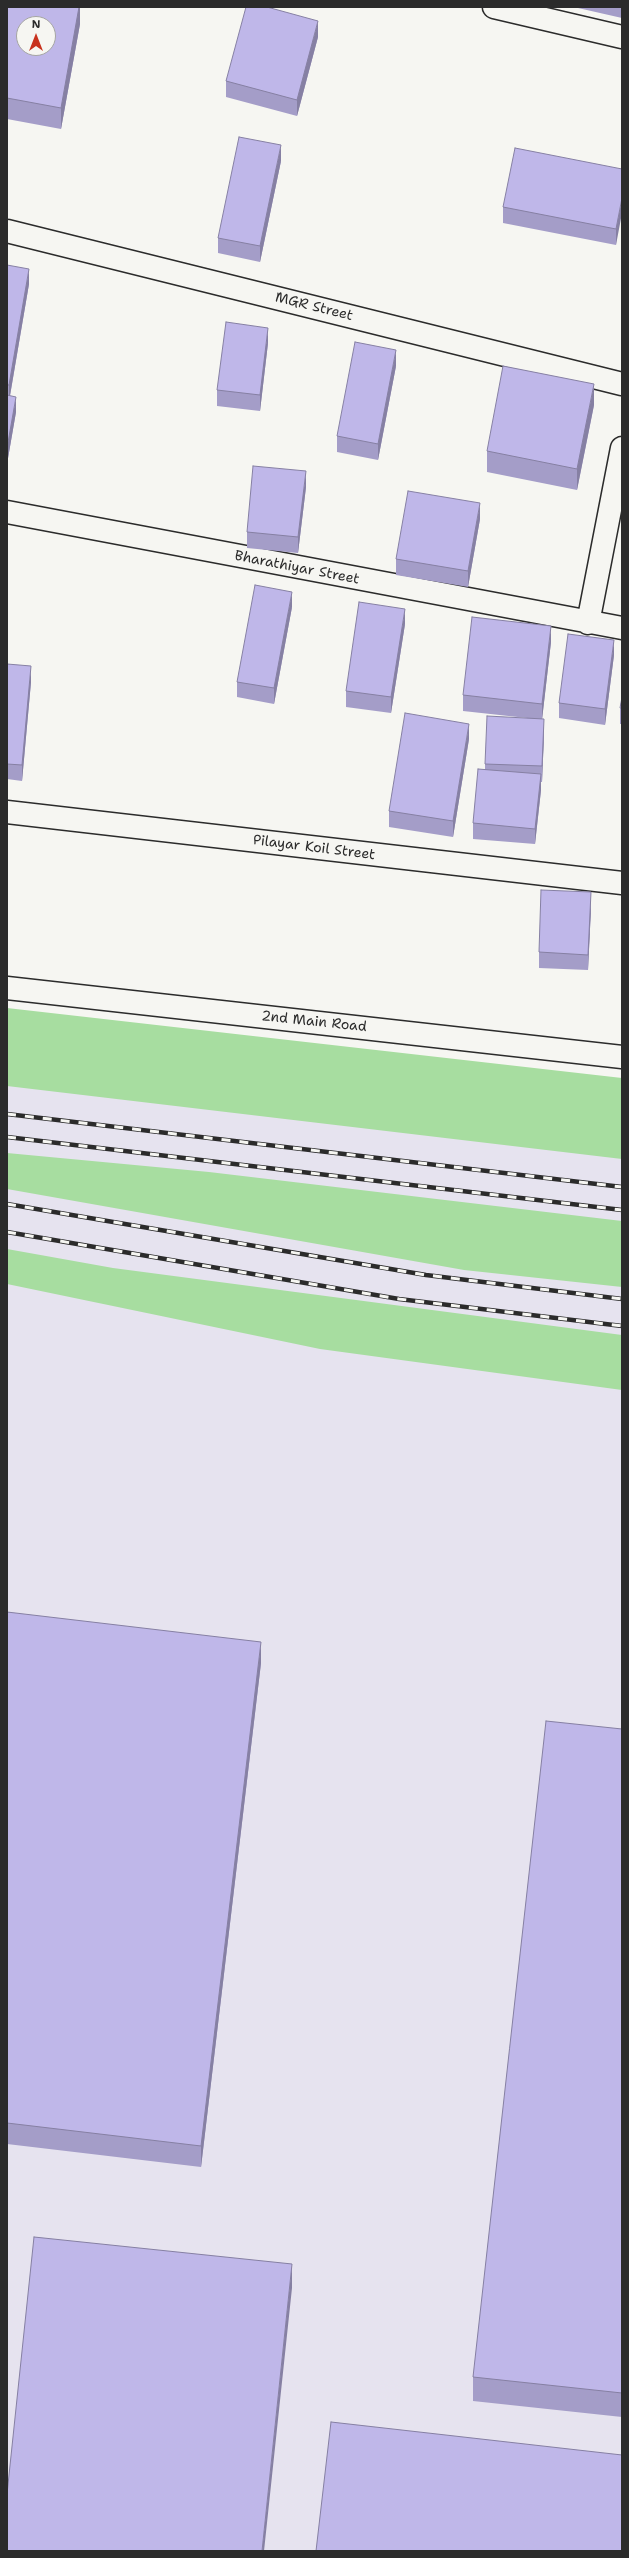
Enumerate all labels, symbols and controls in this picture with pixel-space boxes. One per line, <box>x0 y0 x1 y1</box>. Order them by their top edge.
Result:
north arrow <box>16 16 56 56</box>
text: N <box>32 17 40 32</box>
street label: MGR Street <box>273 289 355 325</box>
street label: Bharathiyar Street <box>233 548 361 588</box>
street label: Pilayar Koil Street <box>252 832 376 864</box>
street label: 2nd Main Road <box>261 1008 367 1036</box>

